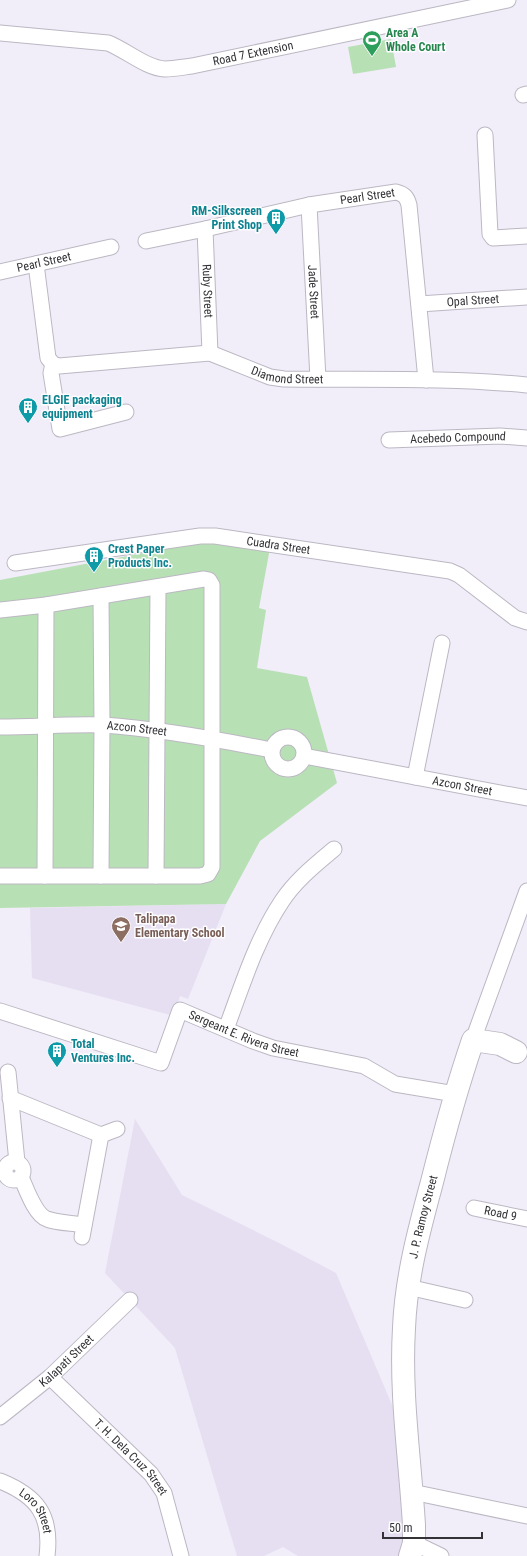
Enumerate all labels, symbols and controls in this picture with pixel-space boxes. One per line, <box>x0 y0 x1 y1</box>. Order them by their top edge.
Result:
place label: Area A Whole Court <box>386 26 445 54</box>
sports icon: Area A Whole Court <box>361 29 383 57</box>
street label: Road 7 Extension <box>211 38 295 68</box>
street label: Pearl Street <box>339 185 396 207</box>
place label: RM-Silkscreen Print Shop <box>191 204 262 232</box>
building icon: RM-Silkscreen Print Shop <box>265 207 287 235</box>
street label: Pearl Street <box>15 249 73 275</box>
street label: Ruby Street <box>199 264 216 319</box>
street label: Jade Street <box>305 265 322 320</box>
street label: Opal Street <box>446 292 500 309</box>
street label: Diamond Street <box>249 363 324 386</box>
place label: ELGIE packaging equipment <box>42 393 122 421</box>
building icon: ELGIE packaging equipment <box>17 396 39 424</box>
street label: Acebedo Compound <box>410 429 506 446</box>
street label: Cuadra Street <box>245 534 312 557</box>
place label: Crest Paper Products Inc. <box>108 542 172 570</box>
building icon: Crest Paper Products Inc. <box>83 545 105 573</box>
street label: Azcon Street <box>106 718 168 739</box>
street label: Azcon Street <box>431 773 494 798</box>
place label: Talipapa Elementary School <box>135 912 225 940</box>
school or university icon: Talipapa Elementary School <box>110 915 132 943</box>
street label: Sergeant E. Rivera Street <box>187 1008 301 1060</box>
place label: Total Ventures Inc. <box>71 1037 135 1065</box>
building icon: Total Ventures Inc. <box>46 1040 68 1068</box>
street label: J. P. Ramoy Street <box>406 1173 441 1260</box>
street label: Road 9 <box>483 1203 518 1224</box>
street label: Kalapati Street <box>36 1332 97 1390</box>
street label: T. H. Dela Cruz Street <box>91 1416 171 1498</box>
street label: Loro Street <box>17 1485 55 1535</box>
scale bar <box>383 1514 482 1540</box>
text: 50 m <box>389 1521 413 1535</box>

